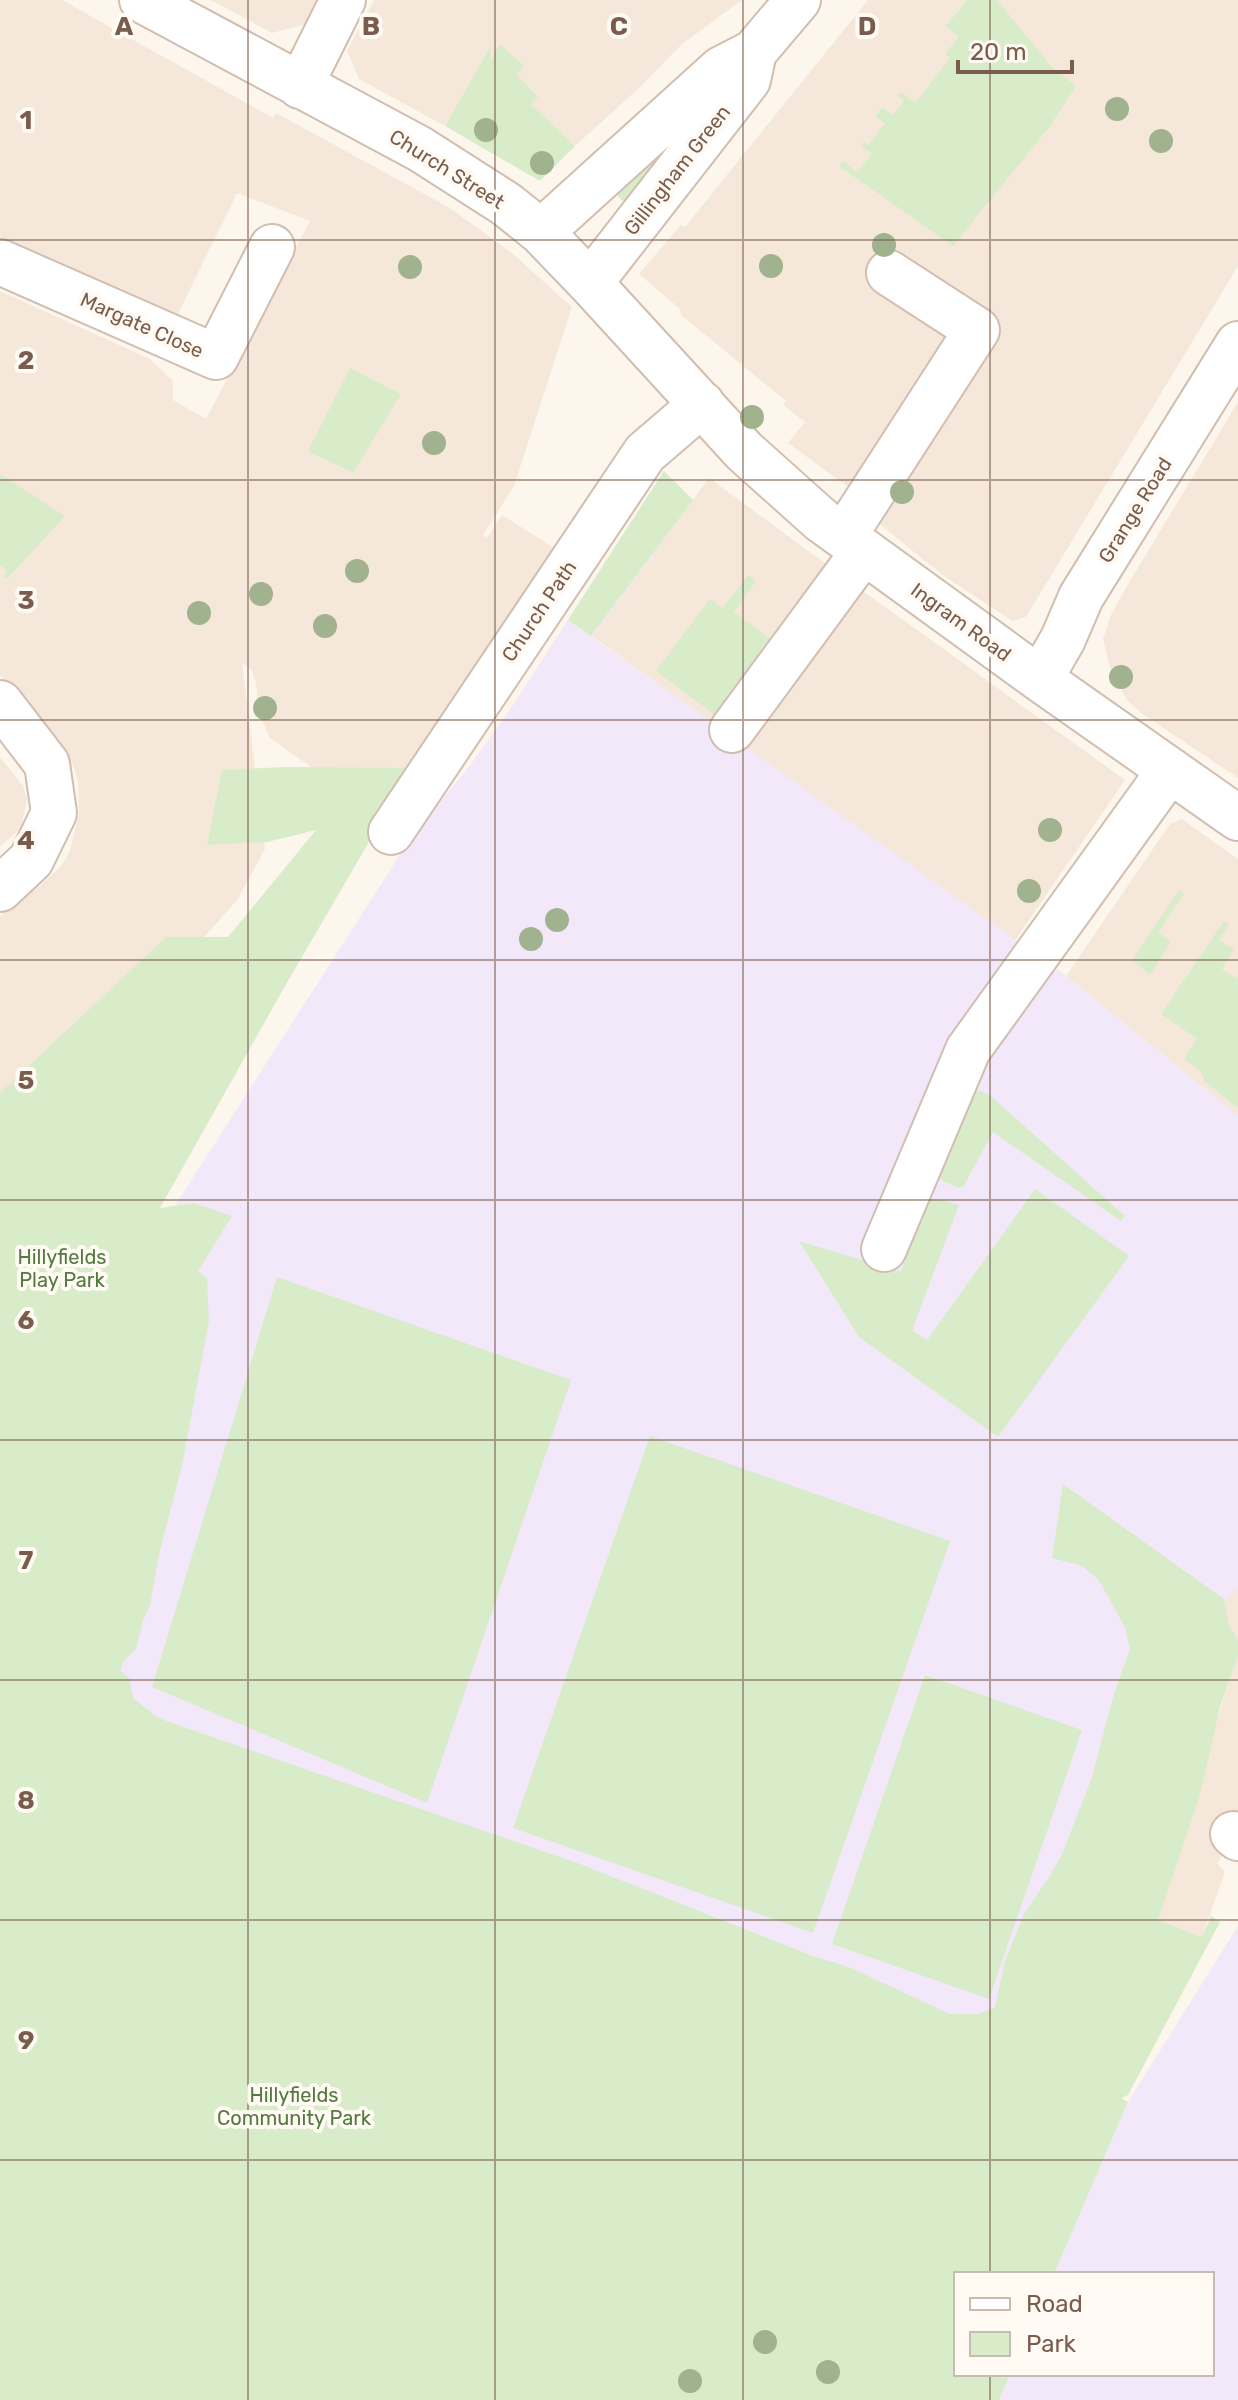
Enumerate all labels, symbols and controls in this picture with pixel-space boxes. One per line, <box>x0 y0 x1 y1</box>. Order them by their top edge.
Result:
text: A <box>115 11 134 42</box>
text: B <box>362 11 380 42</box>
text: C <box>610 11 628 42</box>
text: D <box>858 11 876 42</box>
scale bar <box>958 24 1072 74</box>
text: 20 m <box>970 38 1027 66</box>
street label: Gillingham Green <box>619 100 735 240</box>
text: 1 <box>20 105 32 136</box>
street label: Church Street <box>385 124 509 214</box>
street label: Margate Close <box>77 287 207 363</box>
text: 2 <box>18 345 34 376</box>
street label: Grange Road <box>1093 453 1177 567</box>
street label: Church Path <box>496 556 582 666</box>
street label: Ingram Road <box>906 578 1016 666</box>
text: 3 <box>17 585 35 616</box>
text: 4 <box>17 825 35 856</box>
text: 5 <box>18 1065 34 1096</box>
park label: Hillyfields Play Park <box>17 1245 107 1292</box>
text: 6 <box>18 1305 35 1336</box>
text: 7 <box>19 1545 34 1576</box>
text: 8 <box>17 1785 35 1816</box>
text: 9 <box>18 2025 34 2056</box>
park label: Hillyfields Community Park <box>217 2083 372 2130</box>
legend <box>954 2272 1214 2376</box>
text: Road <box>1026 2290 1083 2318</box>
text: Park <box>1026 2330 1077 2358</box>

